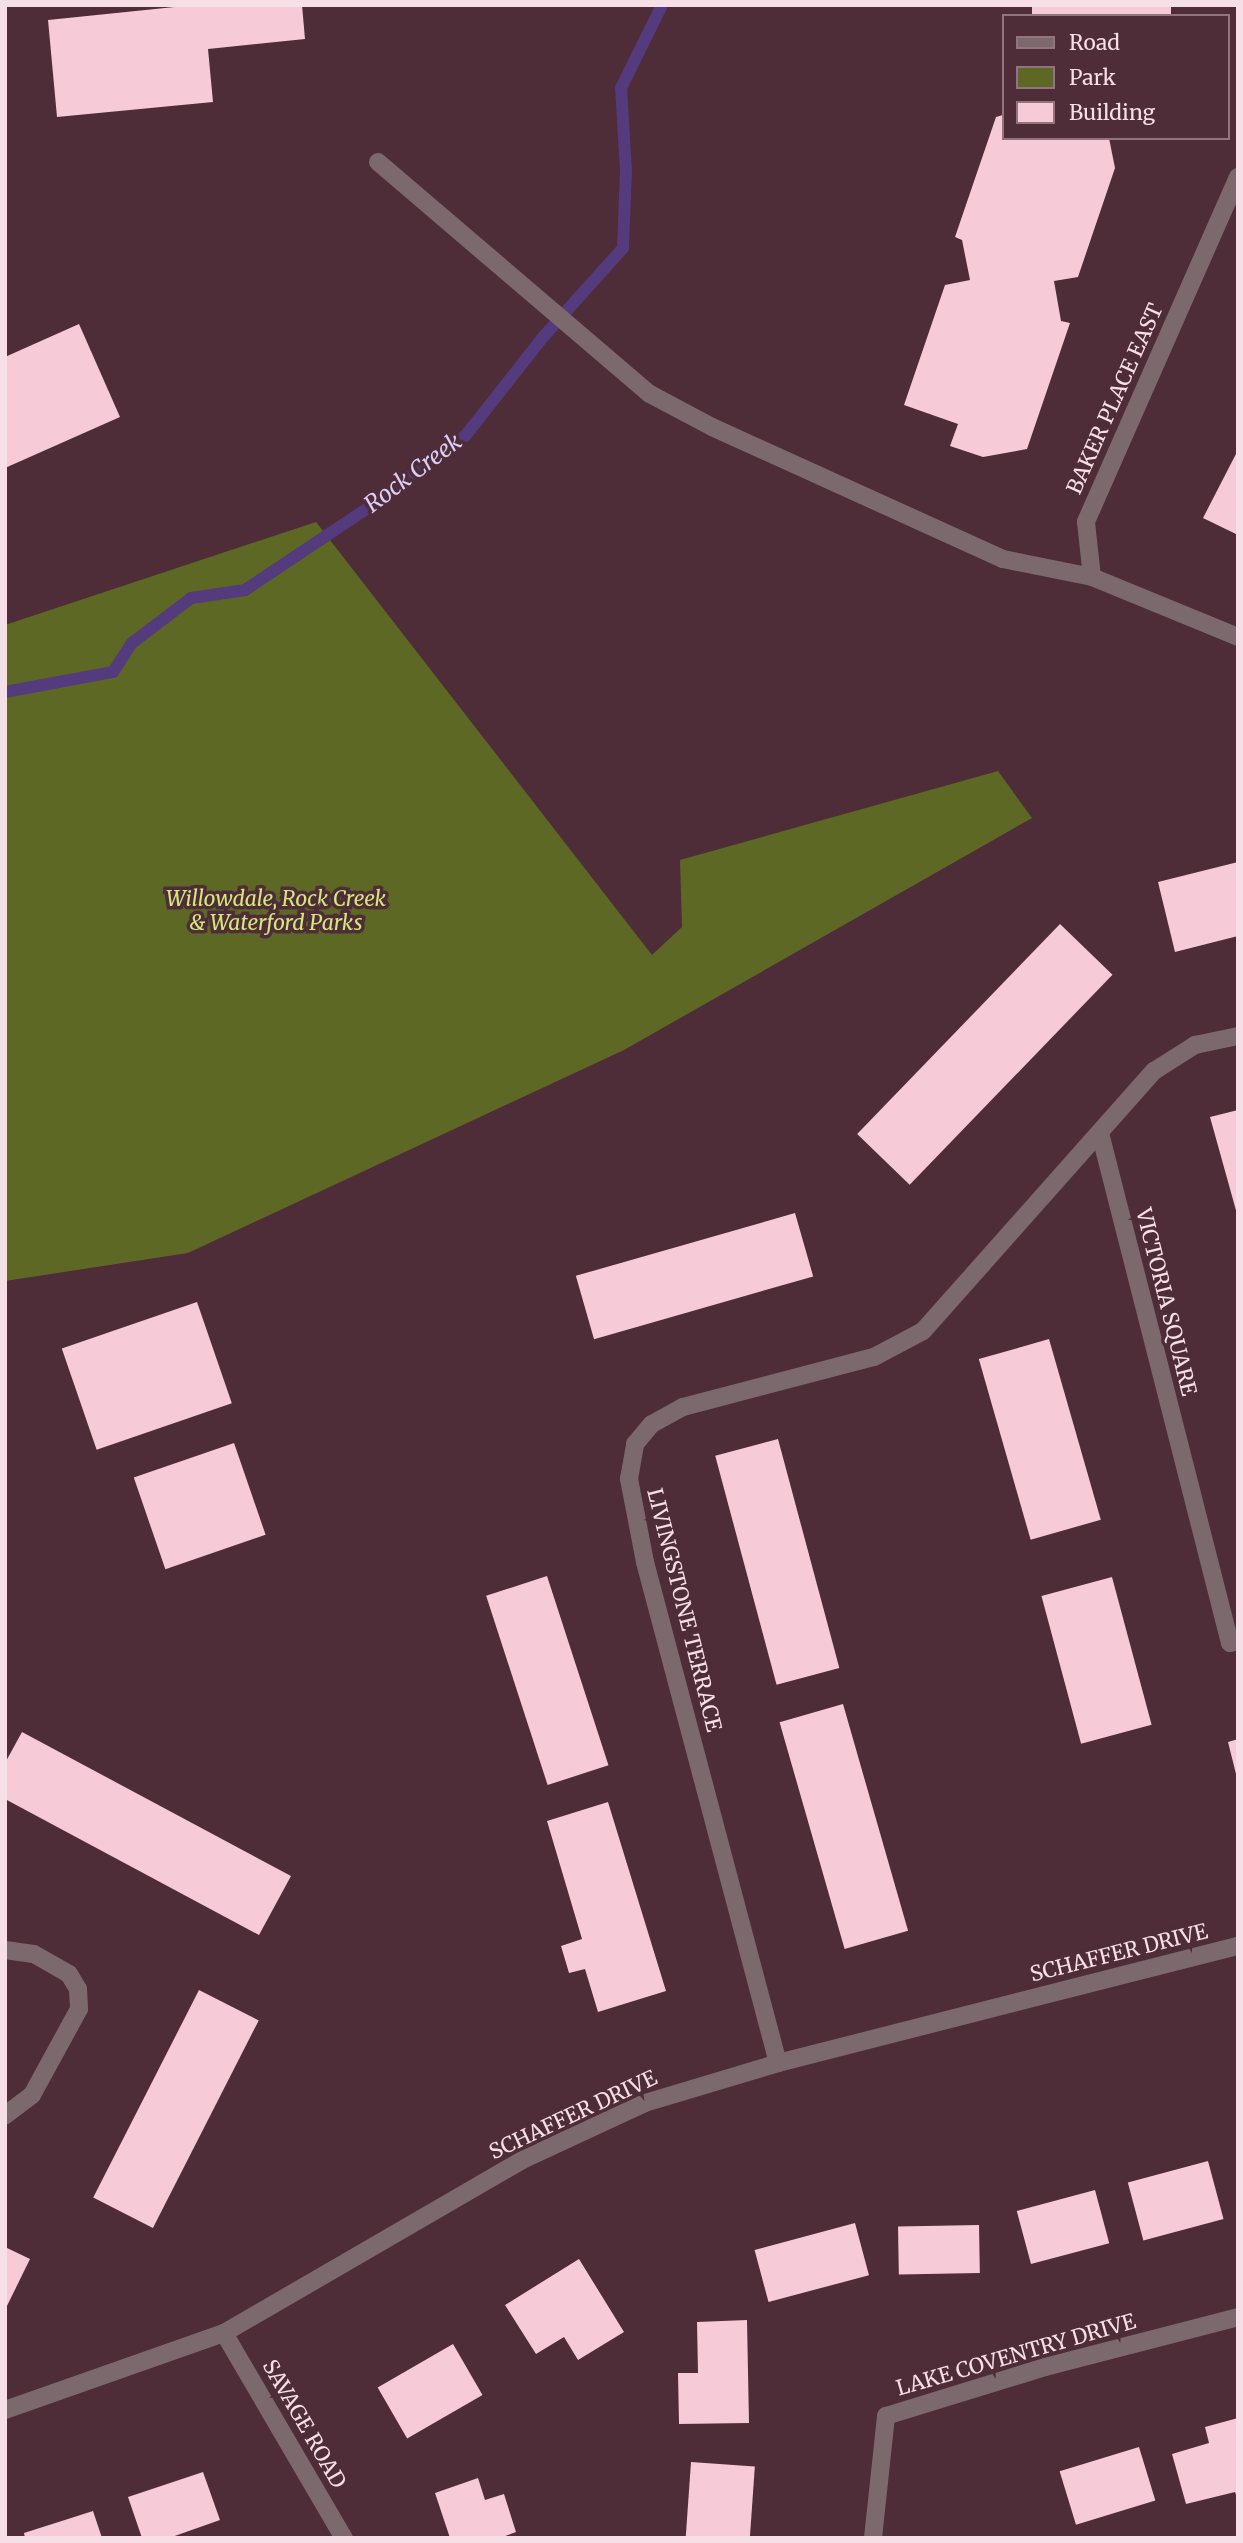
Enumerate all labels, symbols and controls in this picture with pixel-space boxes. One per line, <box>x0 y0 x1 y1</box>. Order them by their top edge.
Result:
legend <box>1002 14 1229 140</box>
text: Road <box>1069 29 1120 56</box>
text: Park <box>1069 64 1116 91</box>
text: Building <box>1069 99 1155 126</box>
street label: BAKER PLACE EAST <box>1062 300 1168 498</box>
water label: Rock Creek <box>359 428 467 518</box>
park label: Willowdale, Rock Creek & Waterford Parks <box>166 886 386 936</box>
street label: VICTORIA SQUARE <box>1131 1206 1201 1398</box>
street label: LIVINGSTONE TERRACE <box>642 1486 726 1734</box>
street label: SCHAFFER DRIVE <box>1028 1919 1210 1987</box>
street label: SCHAFFER DRIVE <box>485 2065 661 2165</box>
street label: LAKE COVENTRY DRIVE <box>893 2309 1139 2401</box>
street label: SAVAGE ROAD <box>257 2355 351 2493</box>

